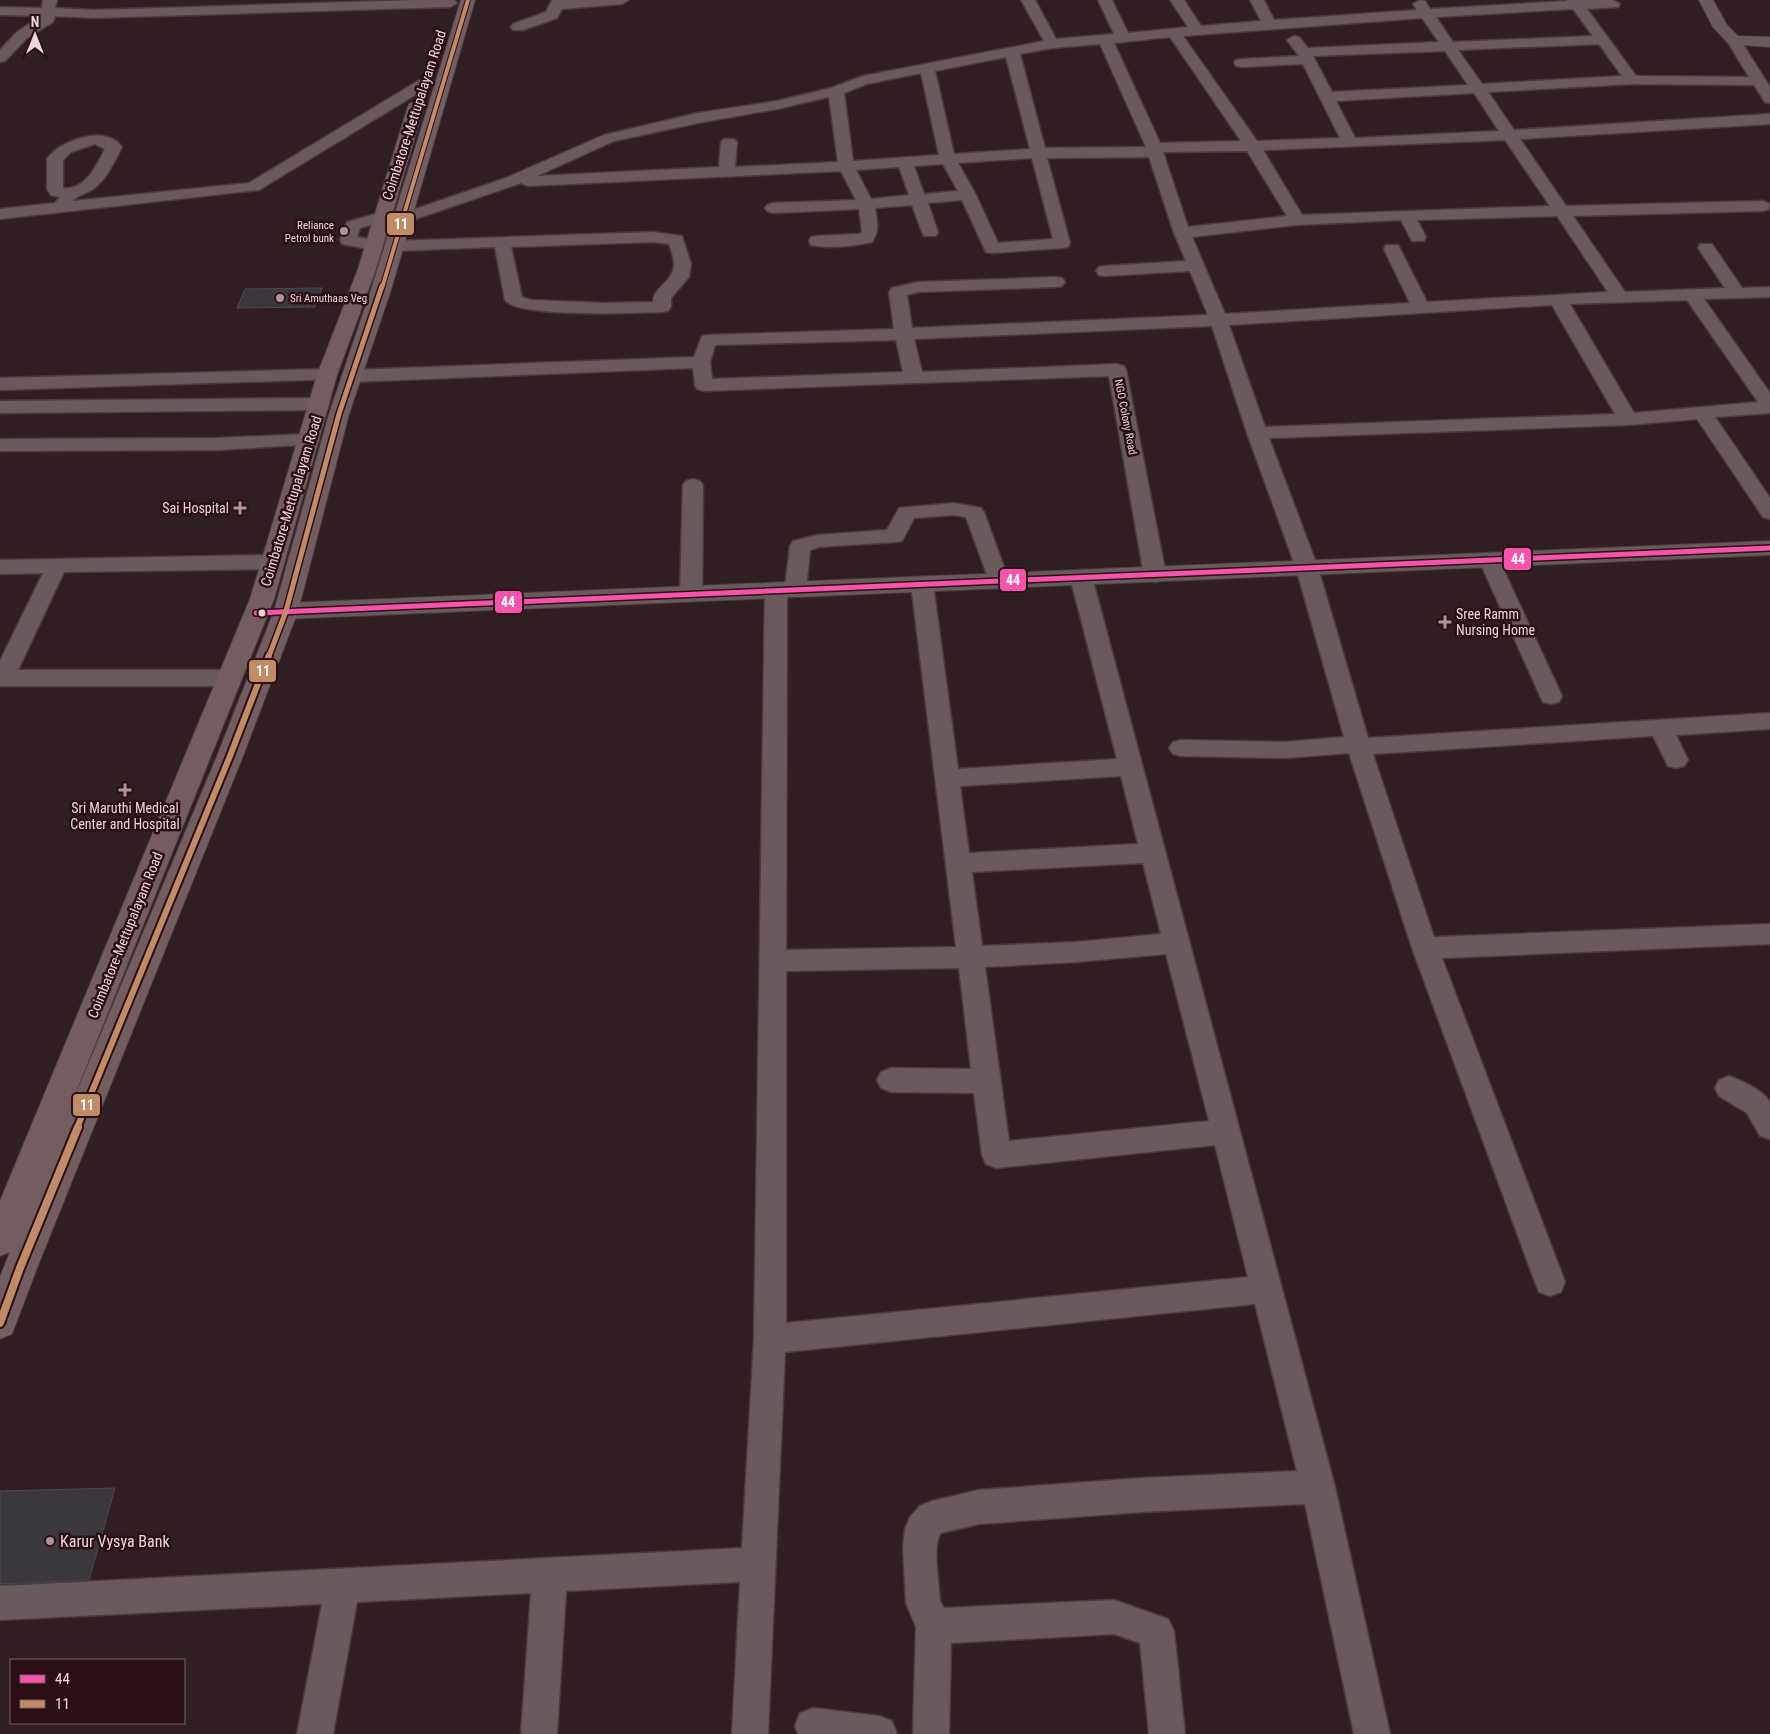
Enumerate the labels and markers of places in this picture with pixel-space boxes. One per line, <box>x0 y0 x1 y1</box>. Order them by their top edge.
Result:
place label: Reliance Petrol bunk <box>285 219 334 245</box>
marker: Reliance Petrol bunk <box>338 225 350 237</box>
marker: Sri Amuthaas Veg <box>274 292 286 304</box>
place label: Sri Amuthaas Veg <box>290 292 367 305</box>
place label: Sai Hospital <box>162 500 229 516</box>
marker: Sai Hospital <box>233 501 247 515</box>
place label: Sree Ramm Nursing Home <box>1456 606 1535 638</box>
unlabelled marker <box>257 608 267 618</box>
marker: Sree Ramm Nursing Home <box>1438 615 1452 629</box>
marker: Sri Maruthi Medical Center and Hospital <box>118 783 132 797</box>
place label: Sri Maruthi Medical Center and Hospital <box>70 800 180 832</box>
place label: Karur Vysya Bank <box>60 1532 170 1551</box>
marker: Karur Vysya Bank <box>44 1535 56 1547</box>

